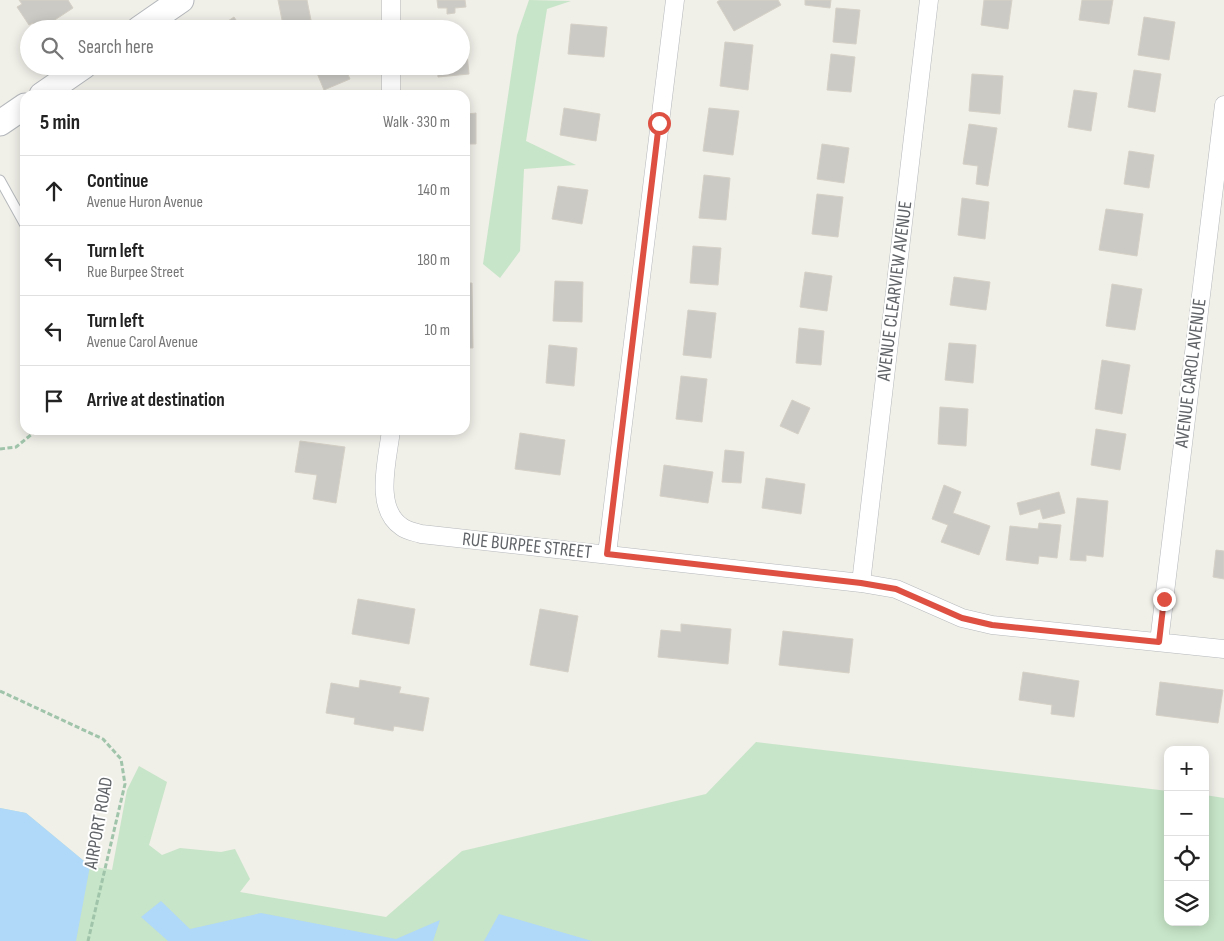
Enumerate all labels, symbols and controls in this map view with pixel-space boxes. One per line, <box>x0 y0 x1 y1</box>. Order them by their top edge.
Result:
search box <box>20 20 470 75</box>
icon: search <box>38 34 66 62</box>
text: Search here <box>78 36 154 59</box>
text: 5 min <box>40 110 80 135</box>
route start <box>648 112 671 135</box>
text: Walk · 330 m <box>383 113 450 132</box>
text: Continue <box>87 170 148 193</box>
icon: ahead <box>40 177 68 205</box>
text: 140 m <box>418 181 450 200</box>
text: Avenue Huron Avenue <box>87 193 203 212</box>
street label: AVENUE CLEARVIEW AVENUE <box>872 200 917 383</box>
text: Turn left <box>87 240 144 263</box>
icon: left <box>40 247 68 275</box>
text: 180 m <box>417 251 450 270</box>
text: Rue Burpee Street <box>87 263 184 282</box>
street label: AVENUE CAROL AVENUE <box>1170 297 1212 450</box>
text: Turn left <box>87 310 144 333</box>
icon: left <box>40 317 68 345</box>
text: 10 m <box>424 321 450 340</box>
text: Avenue Carol Avenue <box>87 333 198 352</box>
icon: arrive <box>40 387 68 415</box>
text: Arrive at destination <box>87 389 225 412</box>
street label: RUE BURPEE STREET <box>461 528 593 564</box>
route end <box>1153 588 1176 611</box>
map controls <box>1164 746 1209 926</box>
button: + <box>1164 746 1209 791</box>
street label: AIRPORT ROAD <box>79 775 118 872</box>
button: − <box>1164 791 1209 836</box>
button: locate <box>1164 836 1209 881</box>
button: layers <box>1164 881 1209 926</box>

